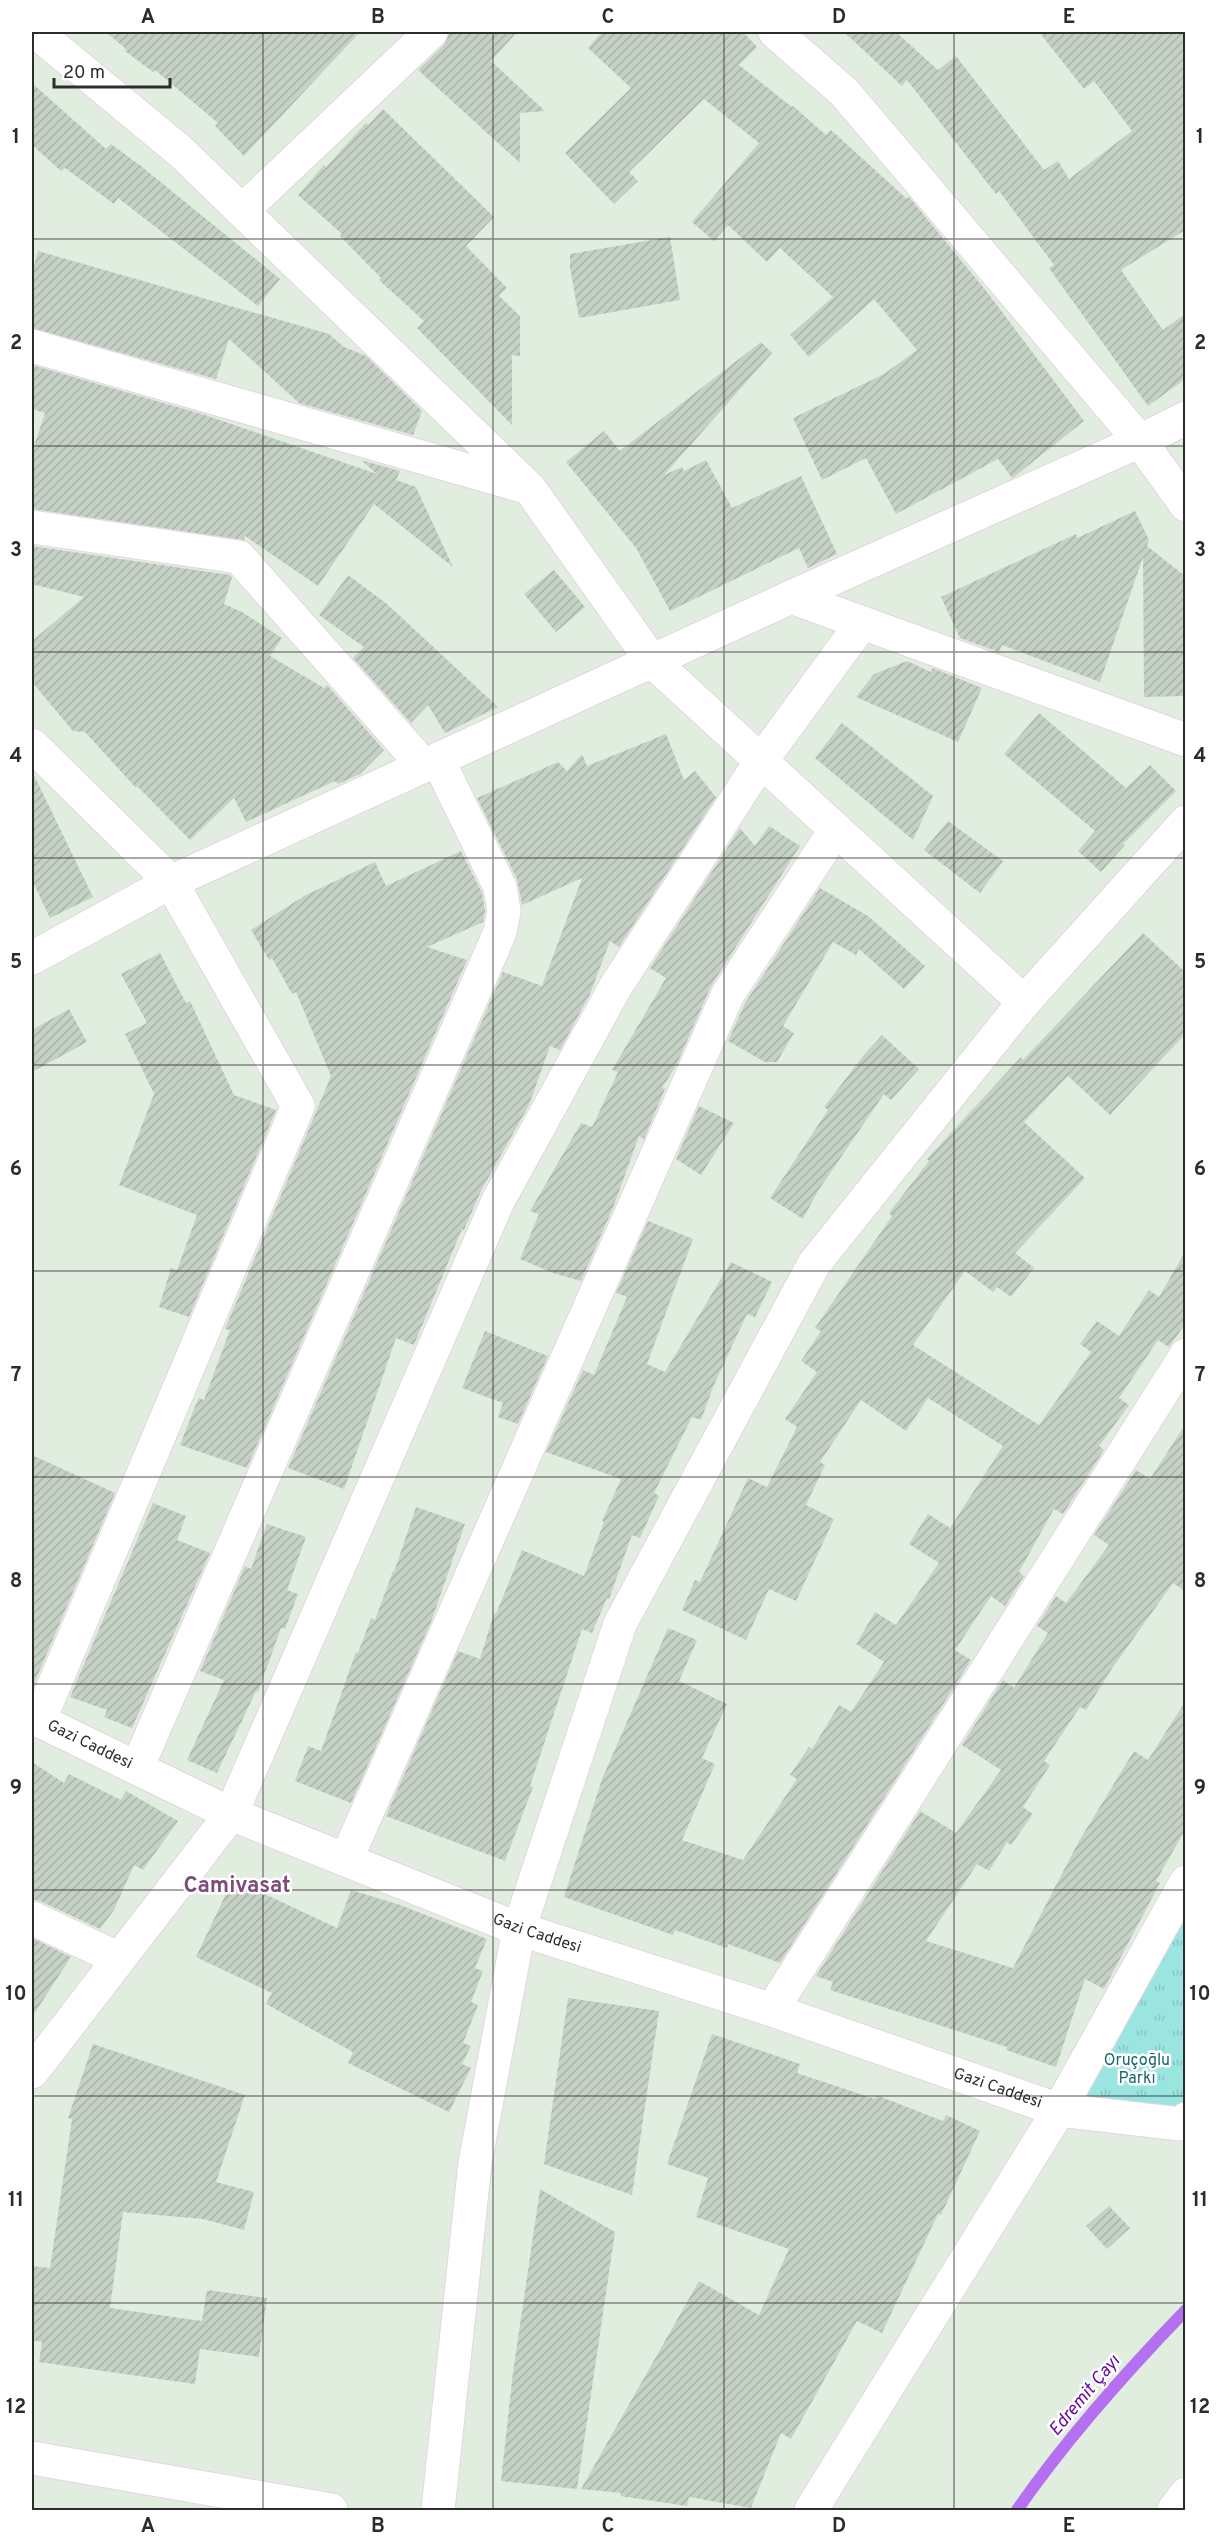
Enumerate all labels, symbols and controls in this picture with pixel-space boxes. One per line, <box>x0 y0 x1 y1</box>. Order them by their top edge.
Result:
text: A <box>141 5 155 31</box>
text: B <box>371 5 385 31</box>
text: C <box>602 5 614 31</box>
text: D <box>832 5 846 31</box>
text: E <box>1063 5 1075 31</box>
scale bar <box>54 51 170 89</box>
text: 20 m <box>63 62 105 85</box>
text: 1 <box>12 125 20 151</box>
text: 1 <box>1196 125 1204 151</box>
text: 2 <box>10 331 22 357</box>
text: 2 <box>1194 331 1206 357</box>
text: 3 <box>10 538 22 564</box>
text: 3 <box>1194 538 1206 564</box>
text: 4 <box>10 744 22 770</box>
text: 4 <box>1194 744 1206 770</box>
text: 5 <box>10 950 22 976</box>
text: 5 <box>1194 950 1206 976</box>
text: 6 <box>10 1157 22 1183</box>
text: 6 <box>1194 1157 1206 1183</box>
text: 7 <box>11 1363 21 1389</box>
text: 7 <box>1195 1363 1205 1389</box>
text: 8 <box>10 1569 22 1595</box>
text: 8 <box>1194 1569 1206 1595</box>
street label: Gazi Caddesi <box>44 1716 135 1774</box>
text: 9 <box>10 1776 22 1802</box>
text: 9 <box>1194 1776 1206 1802</box>
district label: Camivasat <box>183 1873 291 1900</box>
street label: Gazi Caddesi <box>490 1909 584 1958</box>
text: 10 <box>5 1982 27 2008</box>
text: 10 <box>1189 1982 1211 2008</box>
park label: Oruçoğlu Parkı <box>1104 2051 1170 2089</box>
street label: Gazi Caddesi <box>951 2064 1044 2113</box>
text: 11 <box>8 2188 24 2214</box>
text: 11 <box>1192 2188 1208 2214</box>
water label: Edremit Çayı <box>1044 2350 1126 2441</box>
text: 12 <box>6 2395 26 2421</box>
text: 12 <box>1190 2395 1210 2421</box>
text: A <box>141 2514 155 2540</box>
text: B <box>371 2514 385 2540</box>
text: C <box>602 2514 614 2540</box>
text: D <box>832 2514 846 2540</box>
text: E <box>1063 2514 1075 2540</box>

